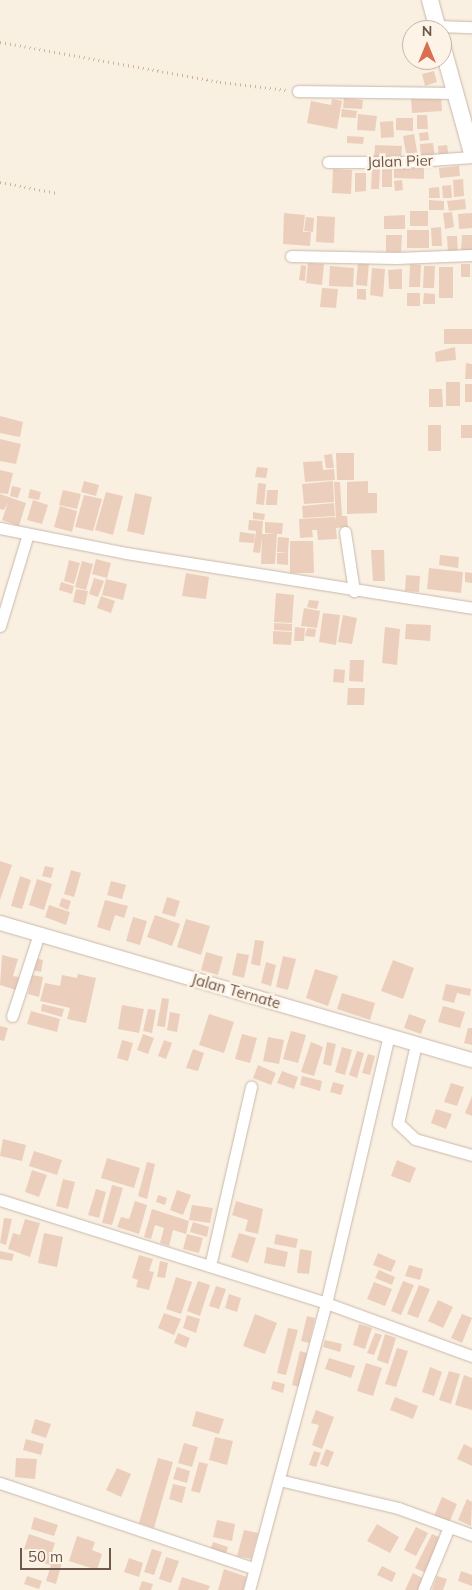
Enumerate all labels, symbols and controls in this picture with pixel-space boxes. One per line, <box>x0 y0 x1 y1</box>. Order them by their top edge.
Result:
north arrow <box>402 20 452 70</box>
text: N <box>422 22 432 40</box>
street label: Jalan Pier <box>367 151 433 171</box>
street label: Jalan Ternate <box>189 970 283 1012</box>
scale bar <box>22 1538 114 1570</box>
text: 50 m <box>28 1547 63 1566</box>

